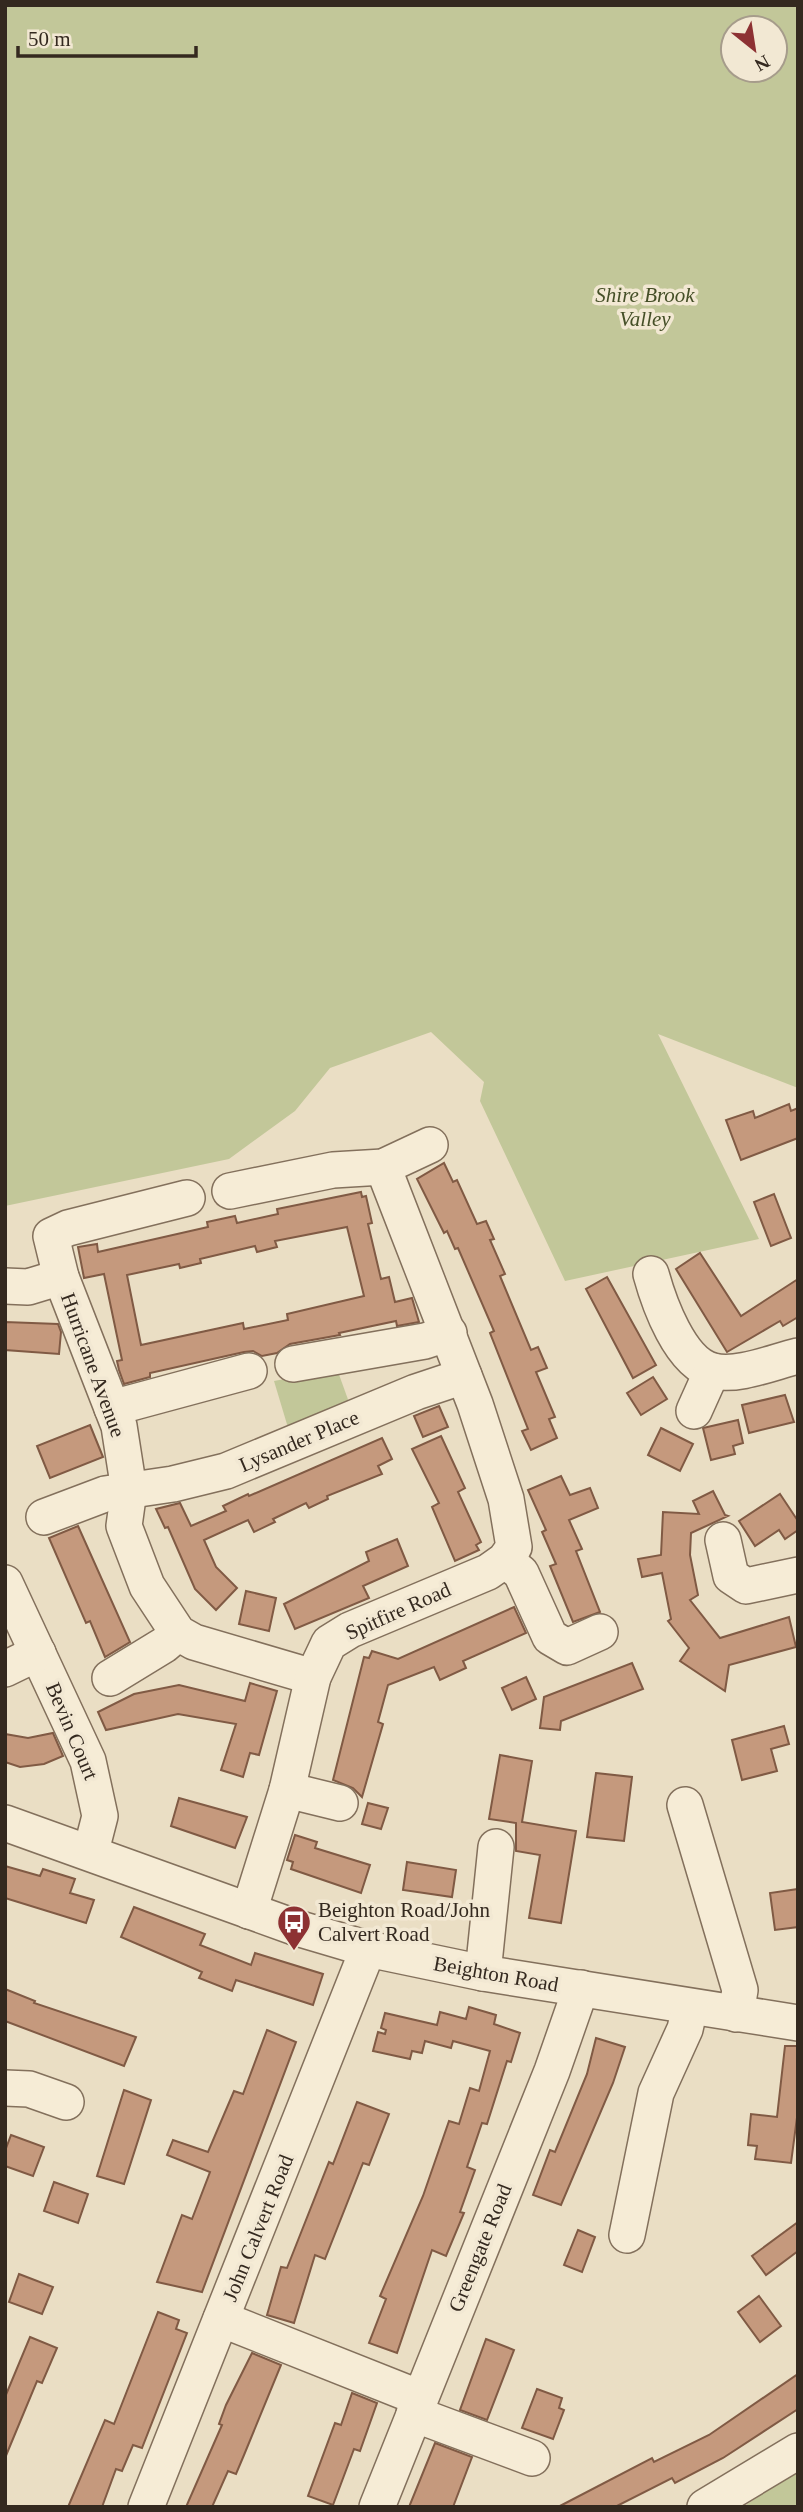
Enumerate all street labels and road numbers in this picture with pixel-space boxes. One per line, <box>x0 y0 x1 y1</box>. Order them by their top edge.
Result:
street label: Hurricane Avenue <box>56 1290 130 1440</box>
street label: Lysander Place <box>236 1405 362 1477</box>
street label: Spitfire Road <box>342 1577 455 1645</box>
street label: Bevin Court <box>41 1679 103 1783</box>
street label: Beighton Road <box>432 1951 561 1997</box>
street label: John Calvert Road <box>218 2151 299 2305</box>
street label: Greengate Road <box>443 2180 517 2315</box>

